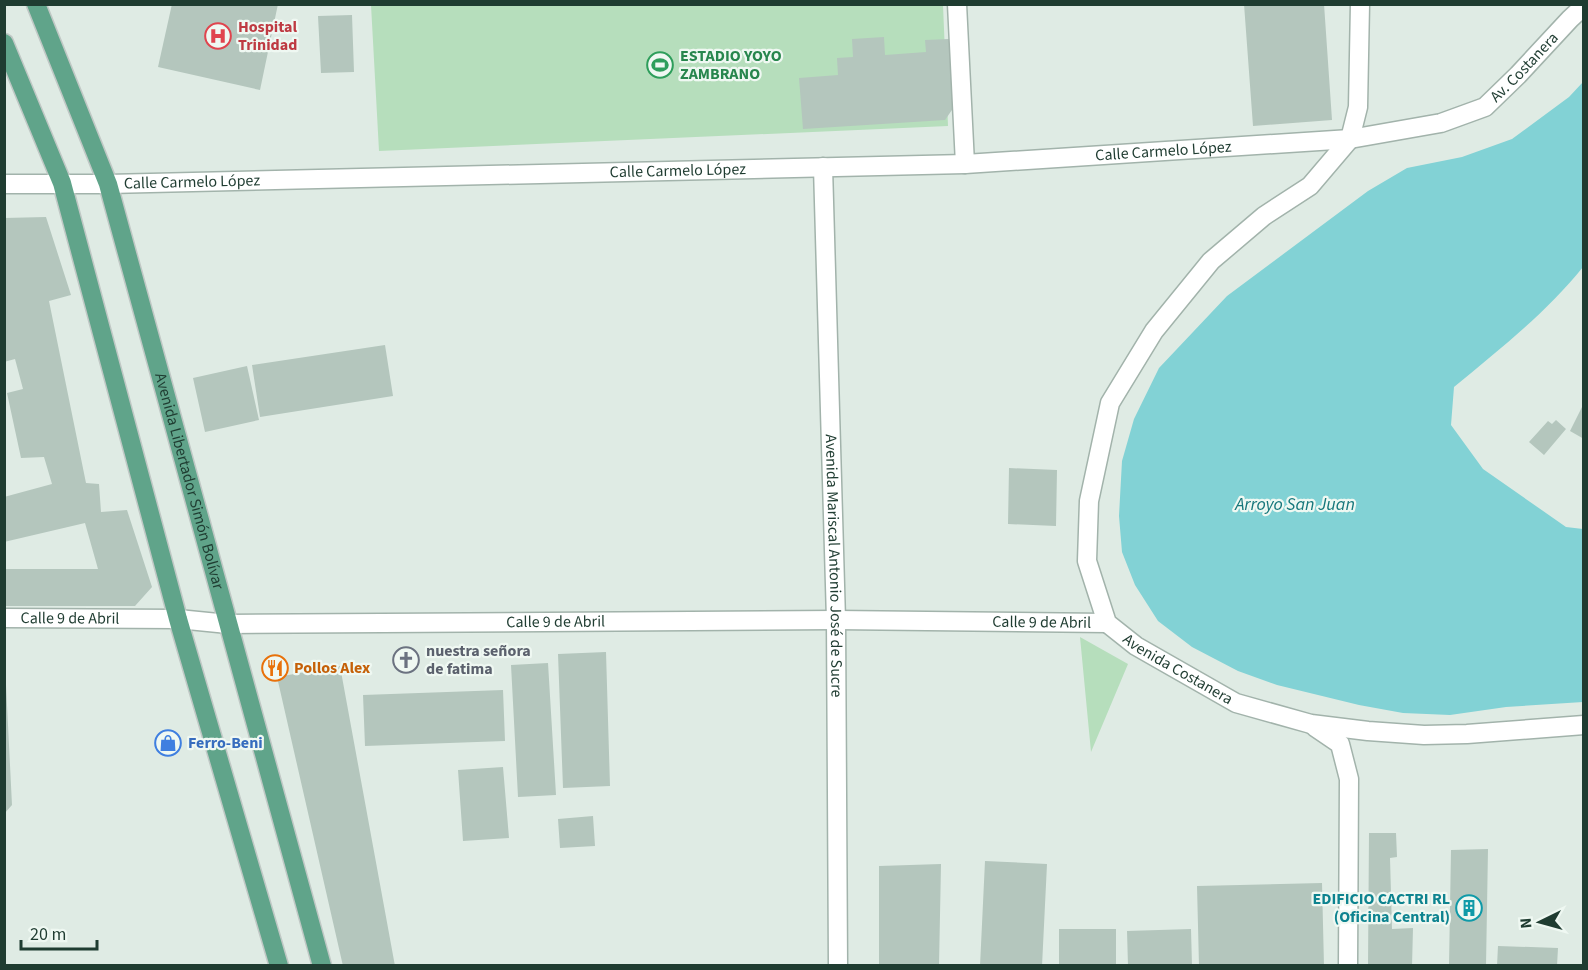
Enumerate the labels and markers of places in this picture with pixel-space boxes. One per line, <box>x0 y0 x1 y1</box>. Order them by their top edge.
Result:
place label: Hospital Trinidad <box>238 16 297 56</box>
hospital icon: Hospital Trinidad <box>203 21 233 51</box>
place label: ESTADIO YOYO ZAMBRANO <box>680 45 782 85</box>
sports icon: ESTADIO YOYO ZAMBRANO <box>645 50 675 80</box>
place label: nuestra señora de fatima <box>426 640 531 680</box>
church icon: nuestra señora de fatima <box>391 645 421 675</box>
restaurant icon: Pollos Alex <box>260 653 290 683</box>
place label: Pollos Alex <box>294 657 370 679</box>
shop icon: Ferro-Beni <box>153 728 183 758</box>
place label: Ferro-Beni <box>188 732 263 754</box>
place label: EDIFICIO CACTRI RL (Oficina Central) <box>1313 888 1450 928</box>
building icon: EDIFICIO CACTRI RL (Oficina Central) <box>1454 893 1484 923</box>

